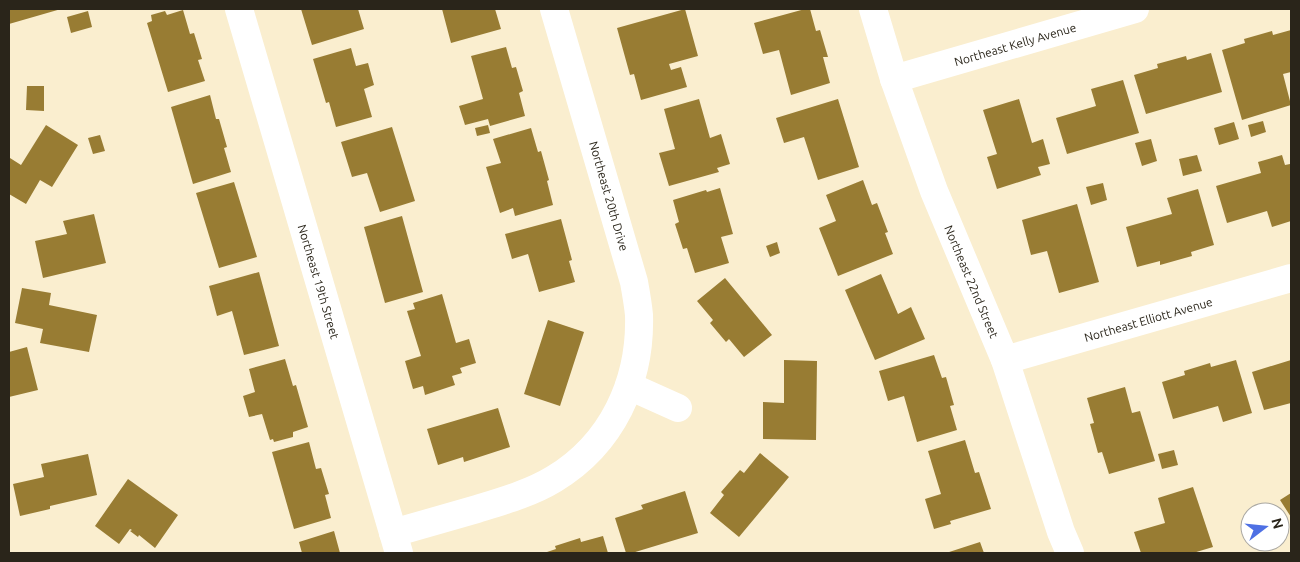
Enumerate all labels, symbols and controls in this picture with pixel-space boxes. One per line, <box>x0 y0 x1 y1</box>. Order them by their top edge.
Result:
street label: Northeast Kelly Avenue <box>953 20 1077 68</box>
street label: Northeast 20th Drive <box>587 140 631 252</box>
street label: Northeast 19th Street <box>296 223 342 340</box>
street label: Northeast 22nd Street <box>943 223 1001 340</box>
street label: Northeast Elliott Avenue <box>1083 294 1214 343</box>
north arrow <box>1240 502 1290 552</box>
text: N <box>1268 516 1287 531</box>

